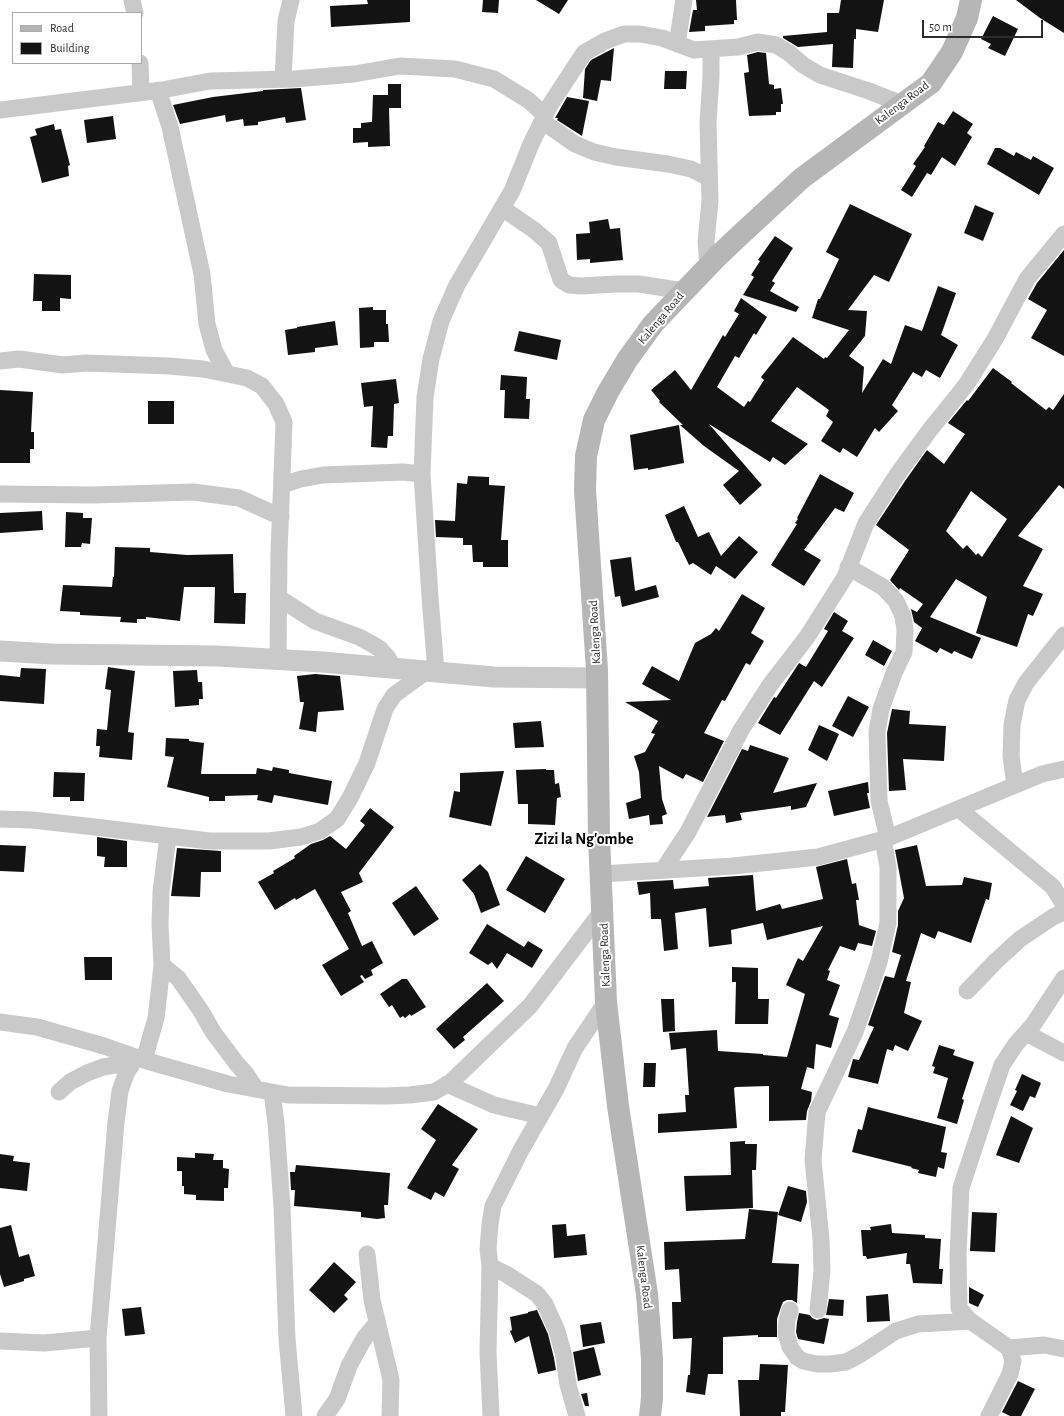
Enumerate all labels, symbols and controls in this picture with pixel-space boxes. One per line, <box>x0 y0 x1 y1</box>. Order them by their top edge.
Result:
legend <box>12 12 142 64</box>
scale bar <box>924 12 1045 38</box>
text: 50 m <box>929 21 952 33</box>
text: Road <box>50 22 74 34</box>
text: Building <box>50 42 90 54</box>
street label: Kalenga Road <box>872 78 932 128</box>
street label: Kalenga Road <box>635 289 687 347</box>
street label: Kalenga Road <box>586 600 604 664</box>
district label: Zizi la Ng'ombe <box>535 829 633 849</box>
street label: Kalenga Road <box>597 923 613 987</box>
street label: Kalenga Road <box>633 1244 655 1310</box>

